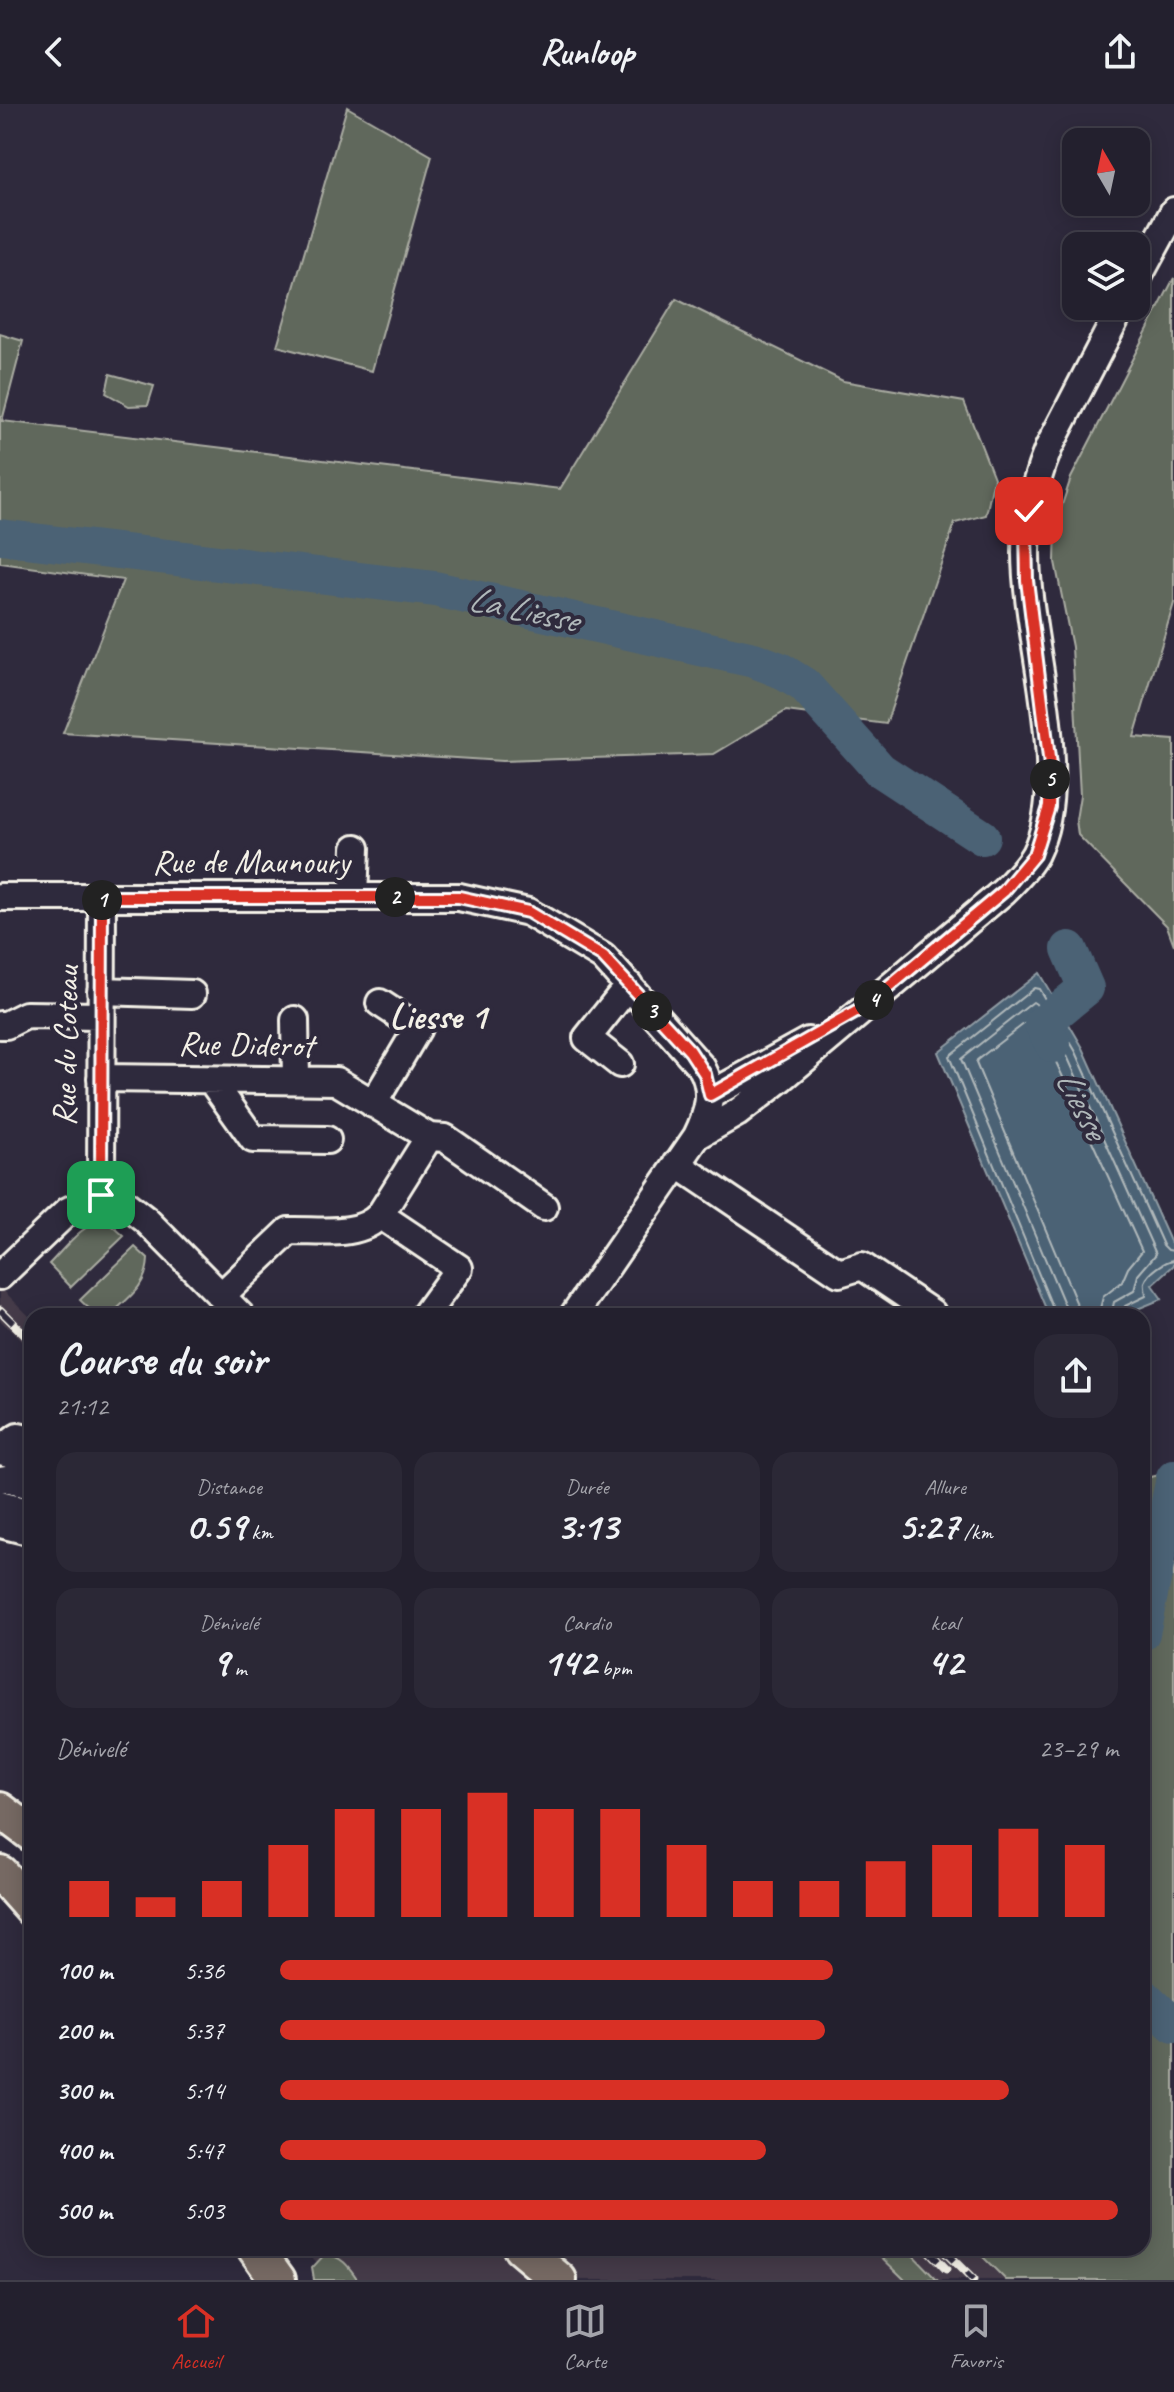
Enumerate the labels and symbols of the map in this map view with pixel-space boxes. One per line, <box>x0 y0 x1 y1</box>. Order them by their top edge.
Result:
north arrow <box>1062 128 1150 216</box>
pin <box>995 477 1063 545</box>
water label: La Liesse <box>465 575 587 644</box>
pin: 5 <box>1030 759 1070 799</box>
street label: Rue de Maunoury <box>152 840 352 883</box>
pin: 2 <box>375 877 415 917</box>
pin: 1 <box>82 880 122 920</box>
street label: Rue du Coteau <box>42 963 88 1126</box>
pin: 4 <box>854 980 894 1020</box>
pin: 3 <box>632 991 672 1031</box>
district label: Liesse 1 <box>390 993 490 1039</box>
street label: Rue Diderot <box>178 1021 319 1067</box>
water label: Liesse <box>1046 1062 1121 1151</box>
pin <box>67 1161 135 1229</box>

